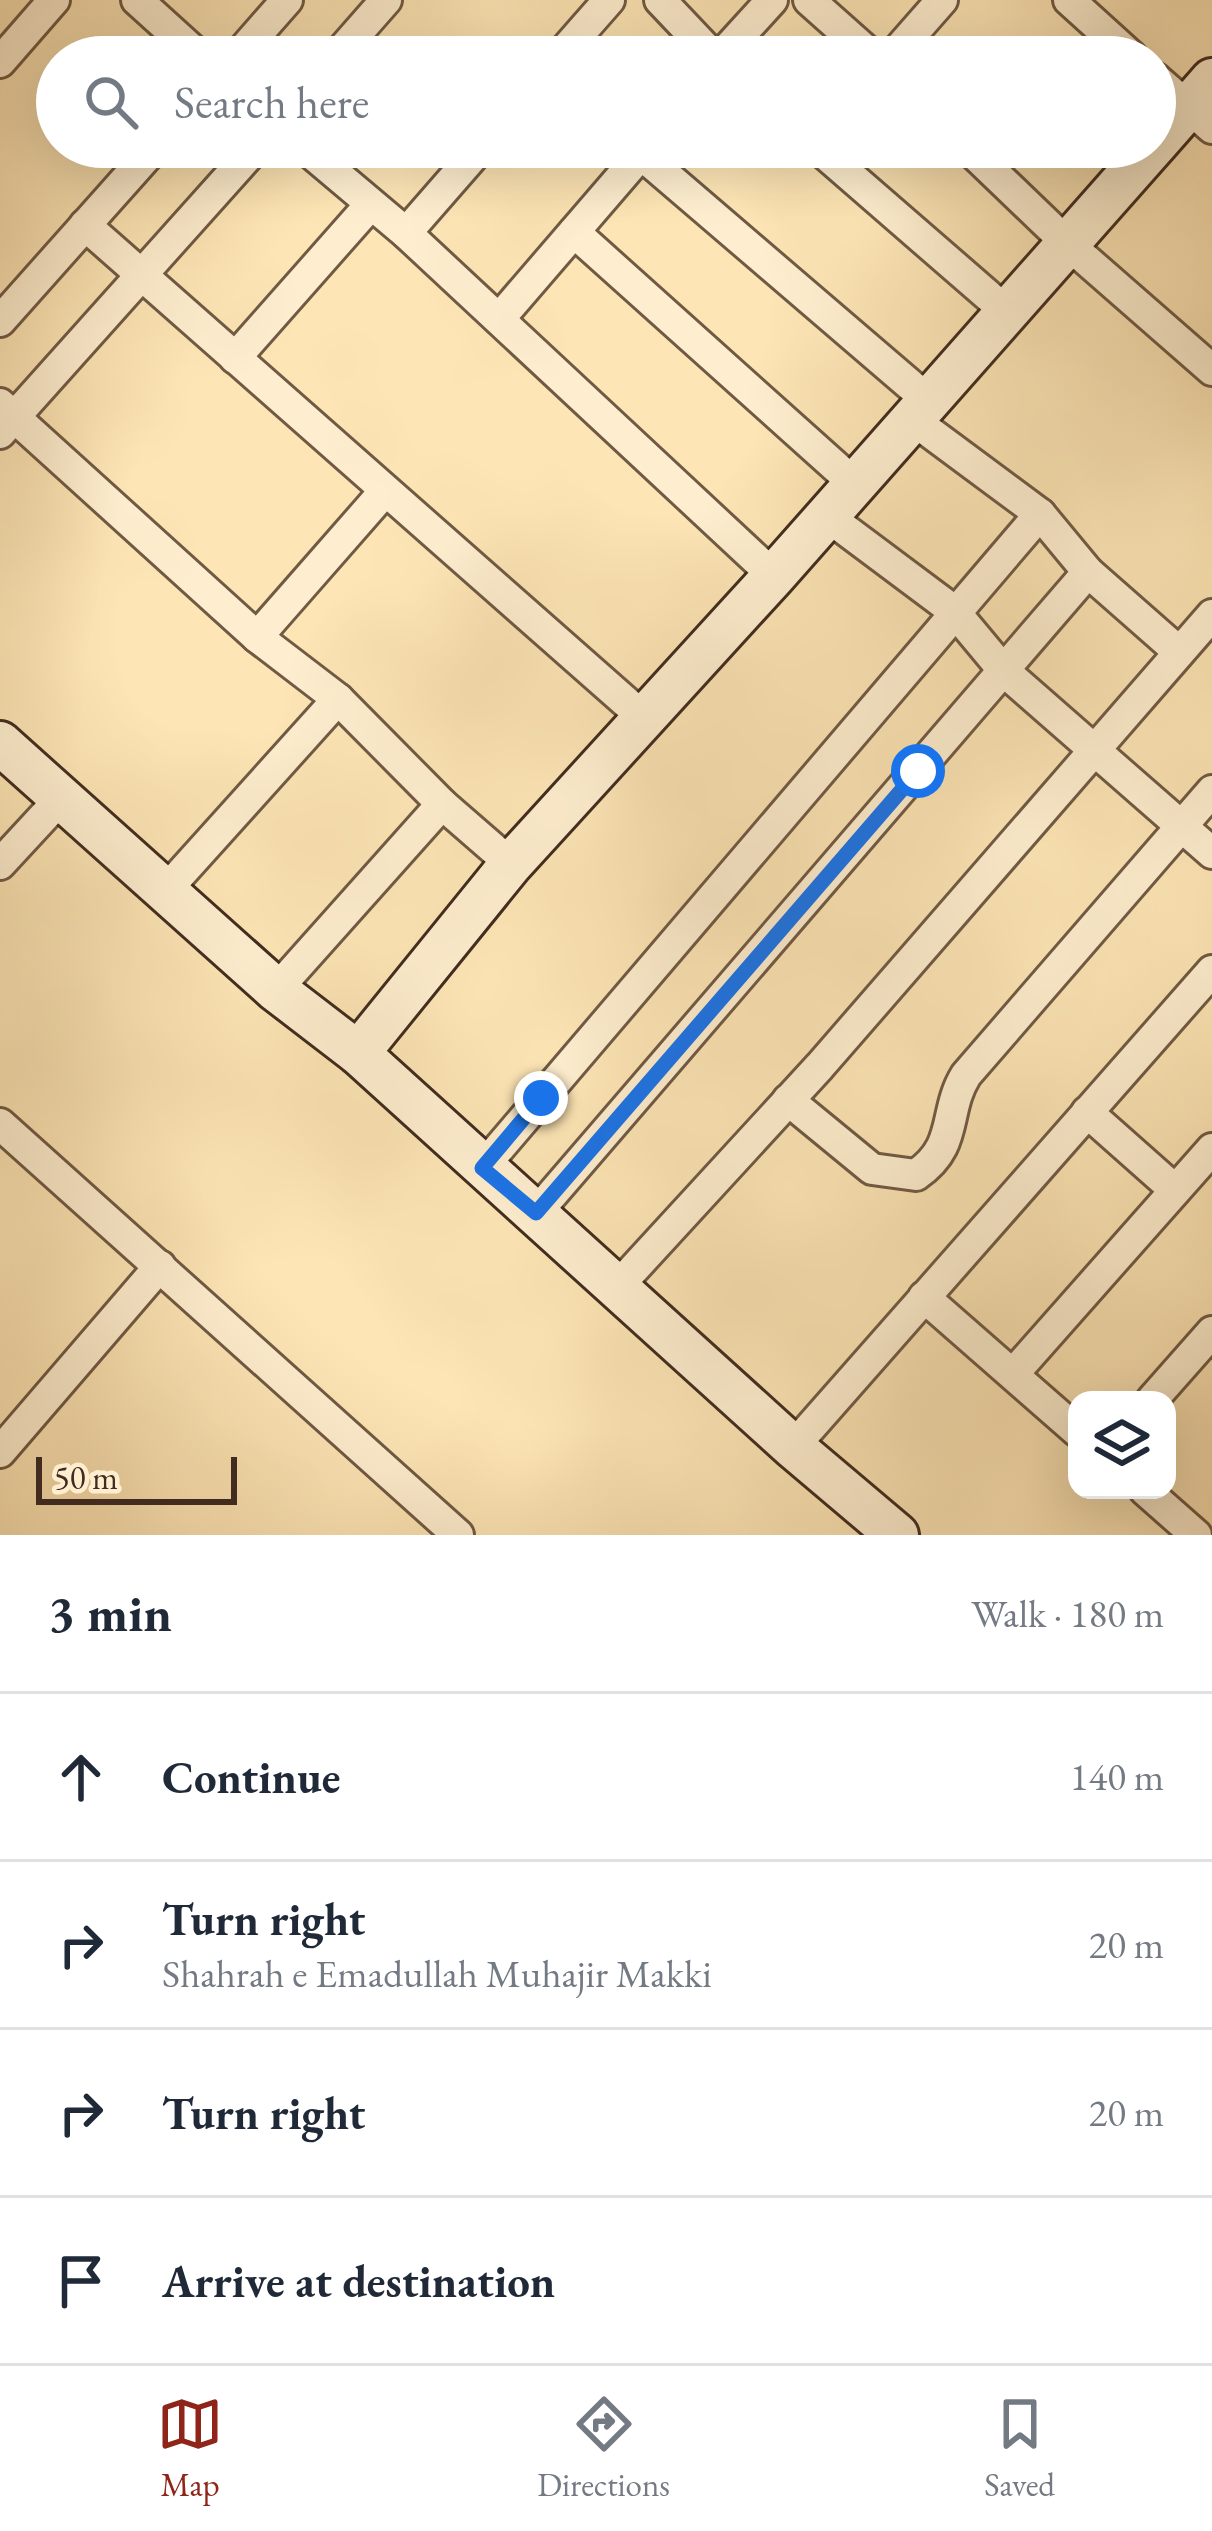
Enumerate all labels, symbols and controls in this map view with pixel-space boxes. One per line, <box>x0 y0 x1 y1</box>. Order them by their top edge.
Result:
search box <box>36 36 1176 168</box>
icon: search <box>78 69 144 135</box>
text: Search here <box>174 73 369 131</box>
route start <box>891 744 945 798</box>
route end <box>514 1071 568 1125</box>
map controls <box>1068 1391 1176 1499</box>
button: layers <box>1068 1391 1176 1499</box>
scale bar <box>36 1451 237 1504</box>
text: 50 m <box>54 1456 118 1499</box>
text: 3 min <box>48 1580 172 1646</box>
text: Walk · 180 m <box>971 1588 1164 1639</box>
icon: ahead <box>48 1744 114 1810</box>
text: Continue <box>162 1748 340 1806</box>
text: 140 m <box>1070 1751 1164 1802</box>
text: Turn right <box>162 1890 365 1948</box>
icon: right <box>48 1912 114 1978</box>
text: 20 m <box>1088 1919 1164 1970</box>
text: Shahrah e Emadullah Muhajir Makki <box>162 1948 712 1999</box>
icon: right <box>48 2080 114 2146</box>
text: Turn right <box>162 2084 365 2142</box>
text: 20 m <box>1088 2087 1164 2138</box>
icon: arrive <box>48 2248 114 2314</box>
text: Arrive at destination <box>162 2252 555 2310</box>
tab: Map <box>157 2391 223 2506</box>
tab: Directions <box>537 2391 670 2506</box>
tab: Saved <box>984 2391 1055 2506</box>

